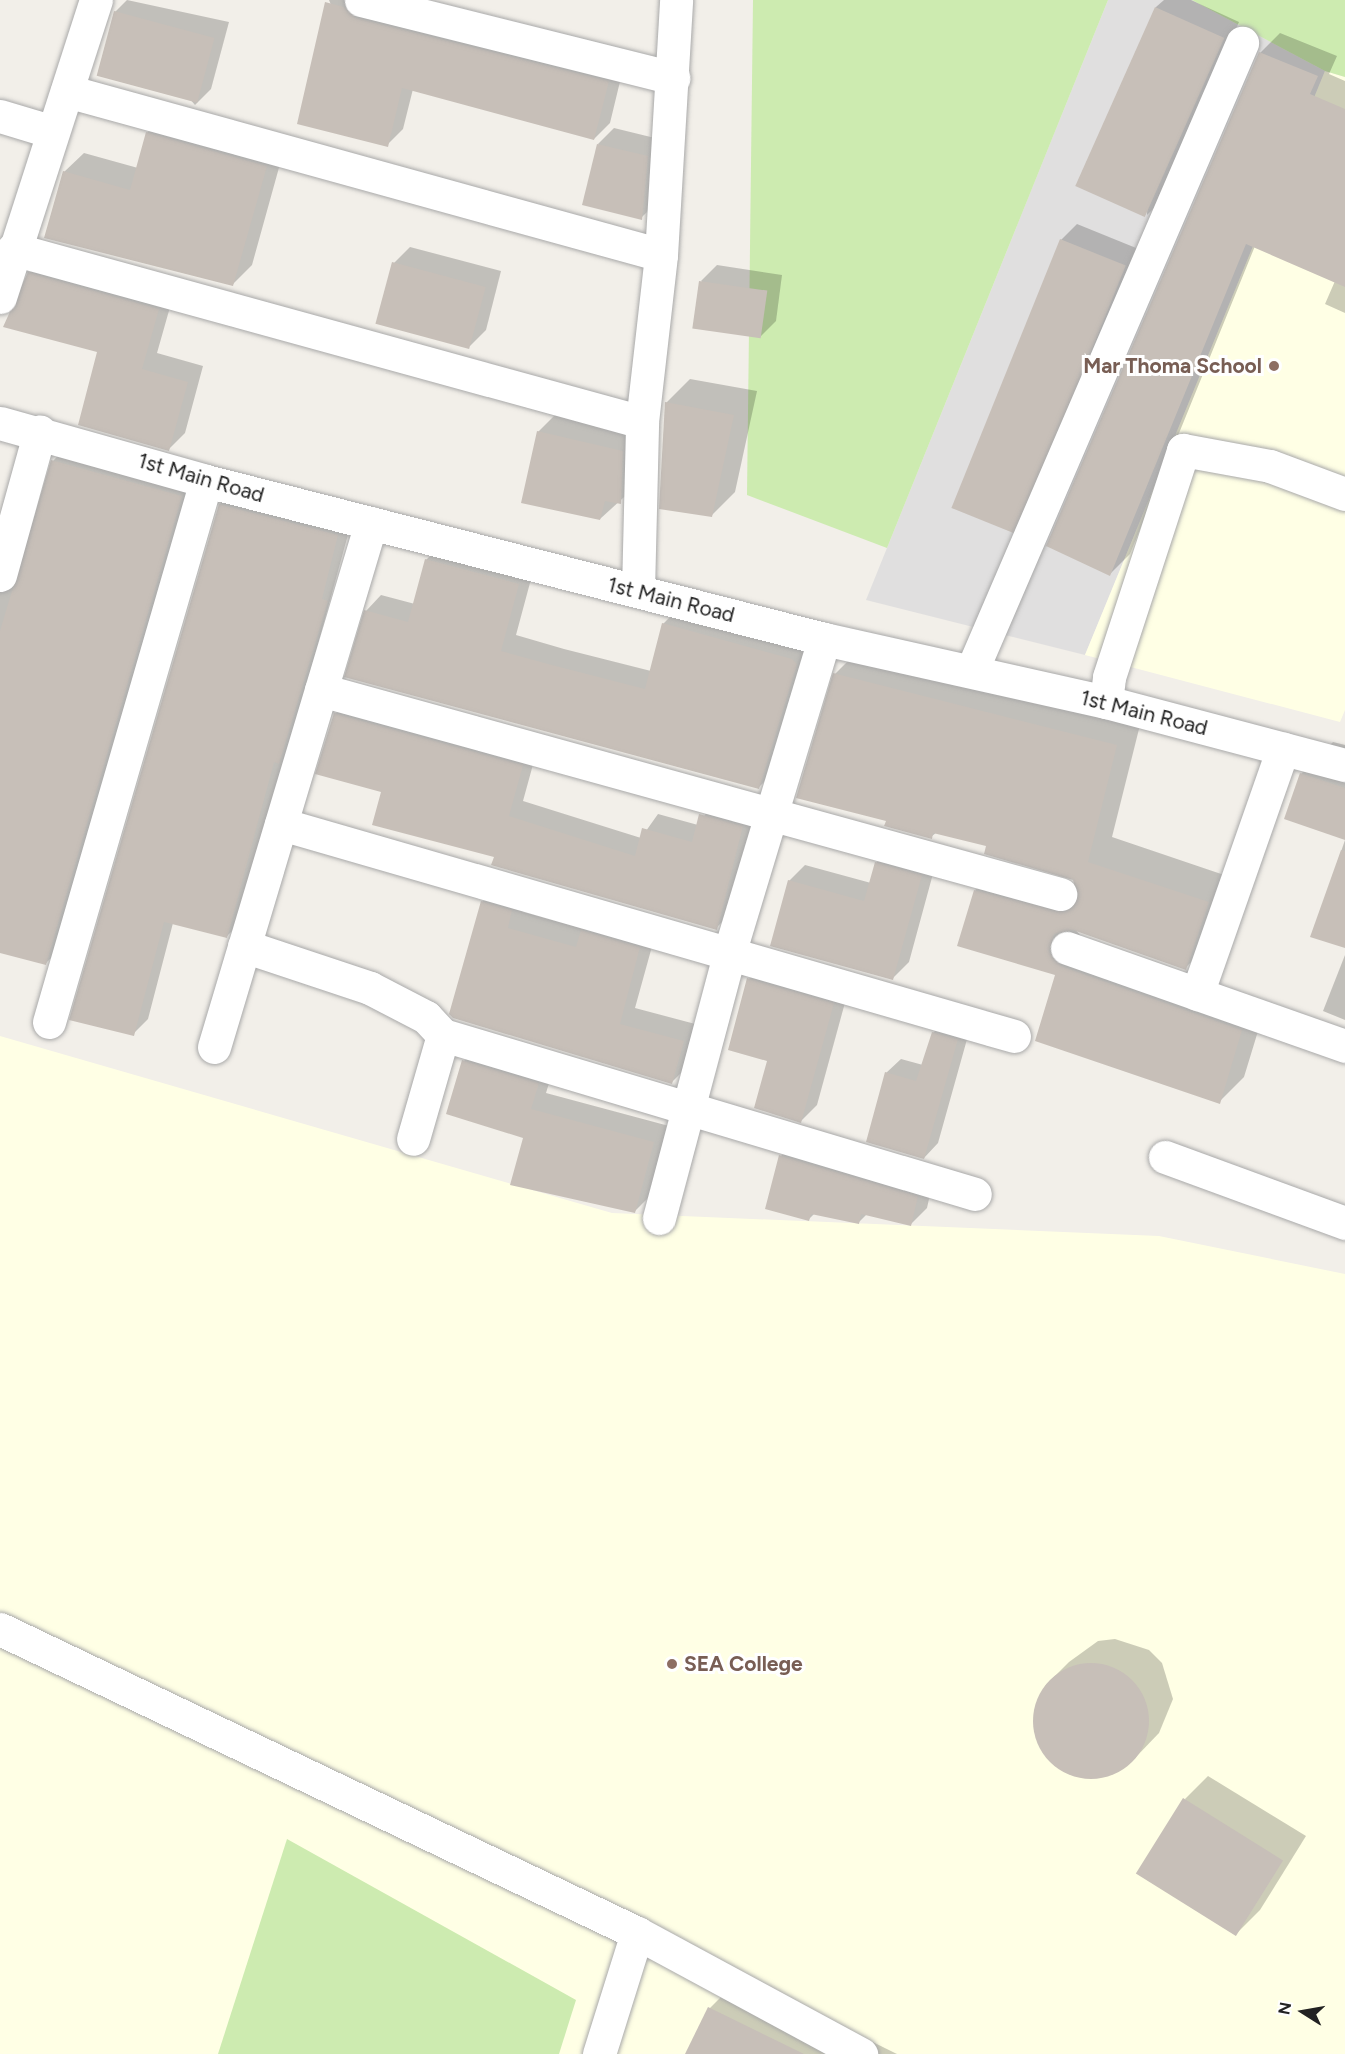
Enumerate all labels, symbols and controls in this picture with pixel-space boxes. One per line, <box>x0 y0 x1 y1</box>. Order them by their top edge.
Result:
place label: Mar Thoma School <box>1083 353 1262 379</box>
marker: Mar Thoma School <box>1267 359 1281 373</box>
street label: 1st Main Road <box>135 448 267 508</box>
street label: 1st Main Road <box>605 572 737 628</box>
street label: 1st Main Road <box>1078 685 1210 741</box>
place label: SEA College <box>684 1651 803 1677</box>
marker: SEA College <box>665 1657 679 1671</box>
north arrow <box>1273 1982 1333 2042</box>
text: N <box>1274 2001 1295 2016</box>

